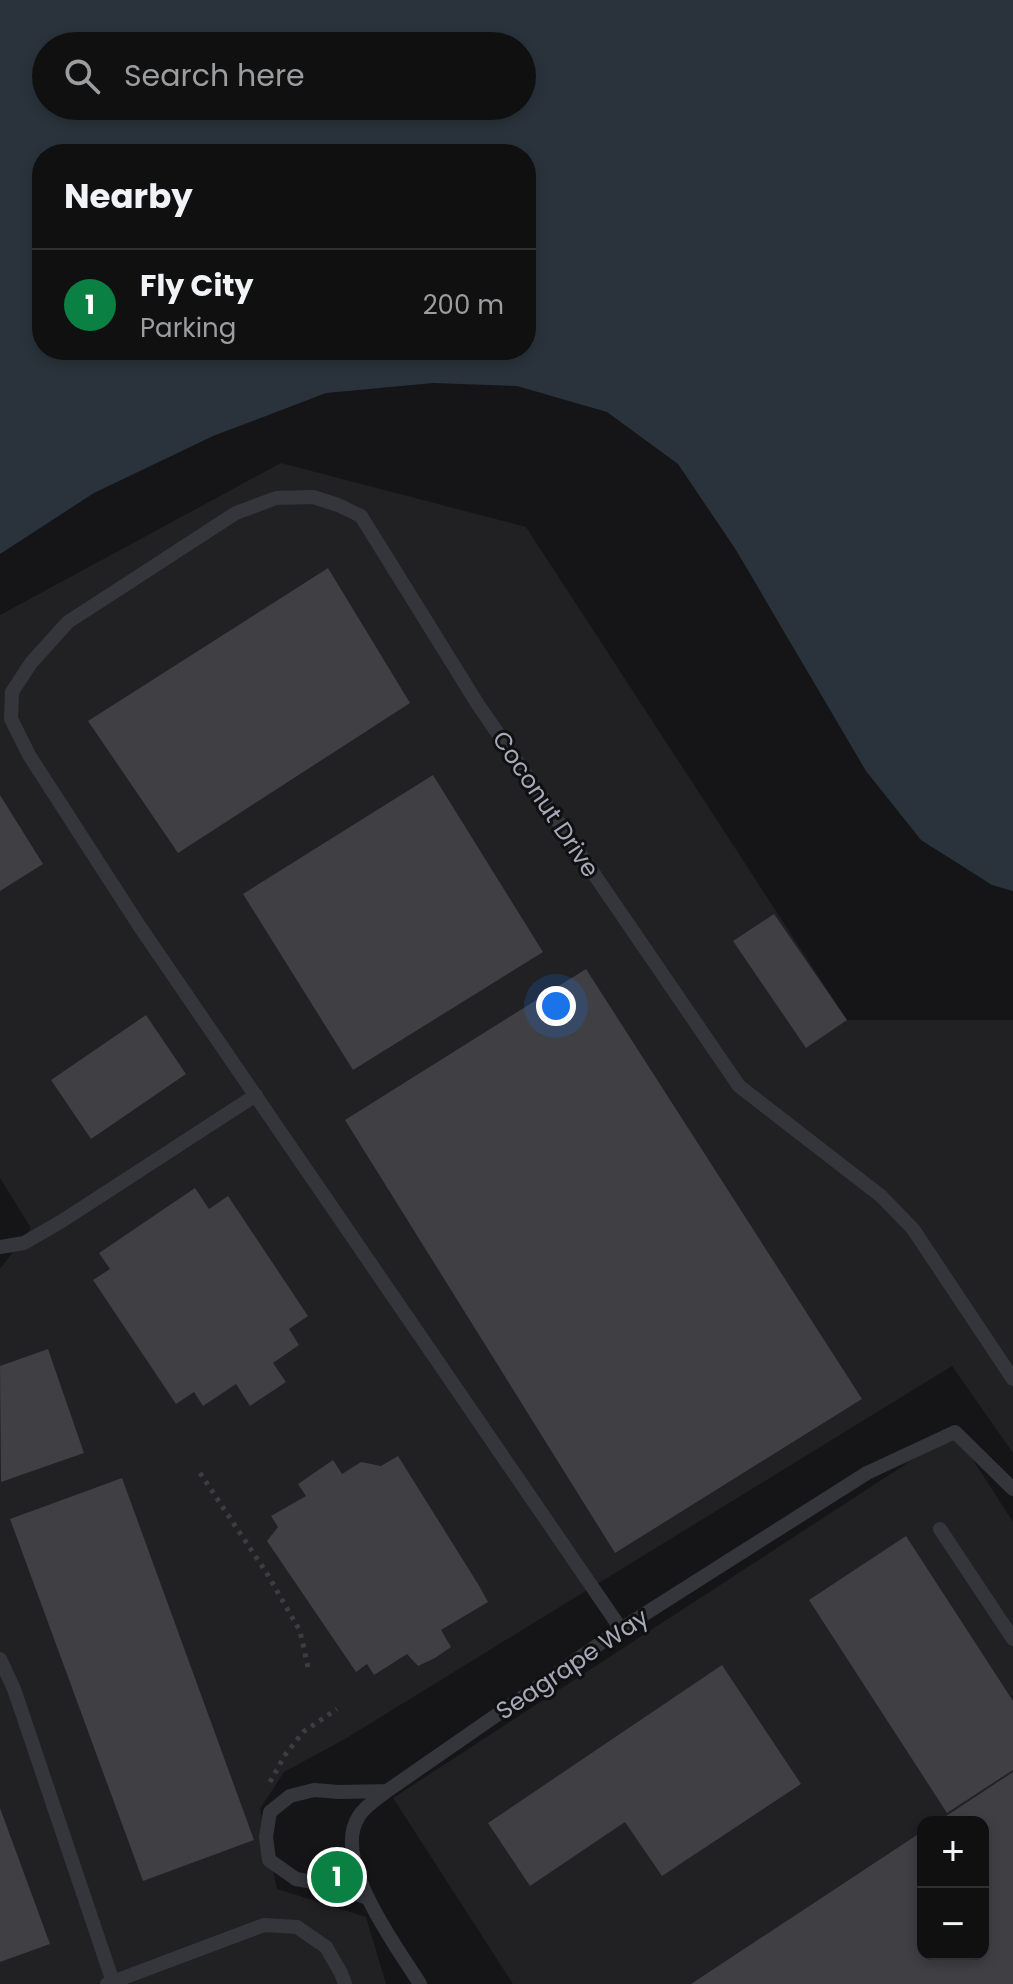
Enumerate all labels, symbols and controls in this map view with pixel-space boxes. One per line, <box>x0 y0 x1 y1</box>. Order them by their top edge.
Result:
search box <box>32 32 536 120</box>
icon: search <box>60 54 104 98</box>
text: Search here <box>124 54 305 97</box>
text: Nearby <box>64 172 193 220</box>
text: Fly City <box>140 264 253 307</box>
text: 1 <box>85 287 95 323</box>
text: 200 m <box>423 287 504 323</box>
text: Parking <box>140 310 236 346</box>
street label: Coconut Drive <box>485 724 607 884</box>
your location <box>536 986 576 1026</box>
street label: Seagrape Way <box>489 1600 655 1727</box>
map controls <box>917 1816 989 1960</box>
button: + <box>917 1816 989 1888</box>
pin: 1 <box>311 1847 363 1907</box>
button: − <box>917 1888 989 1960</box>

